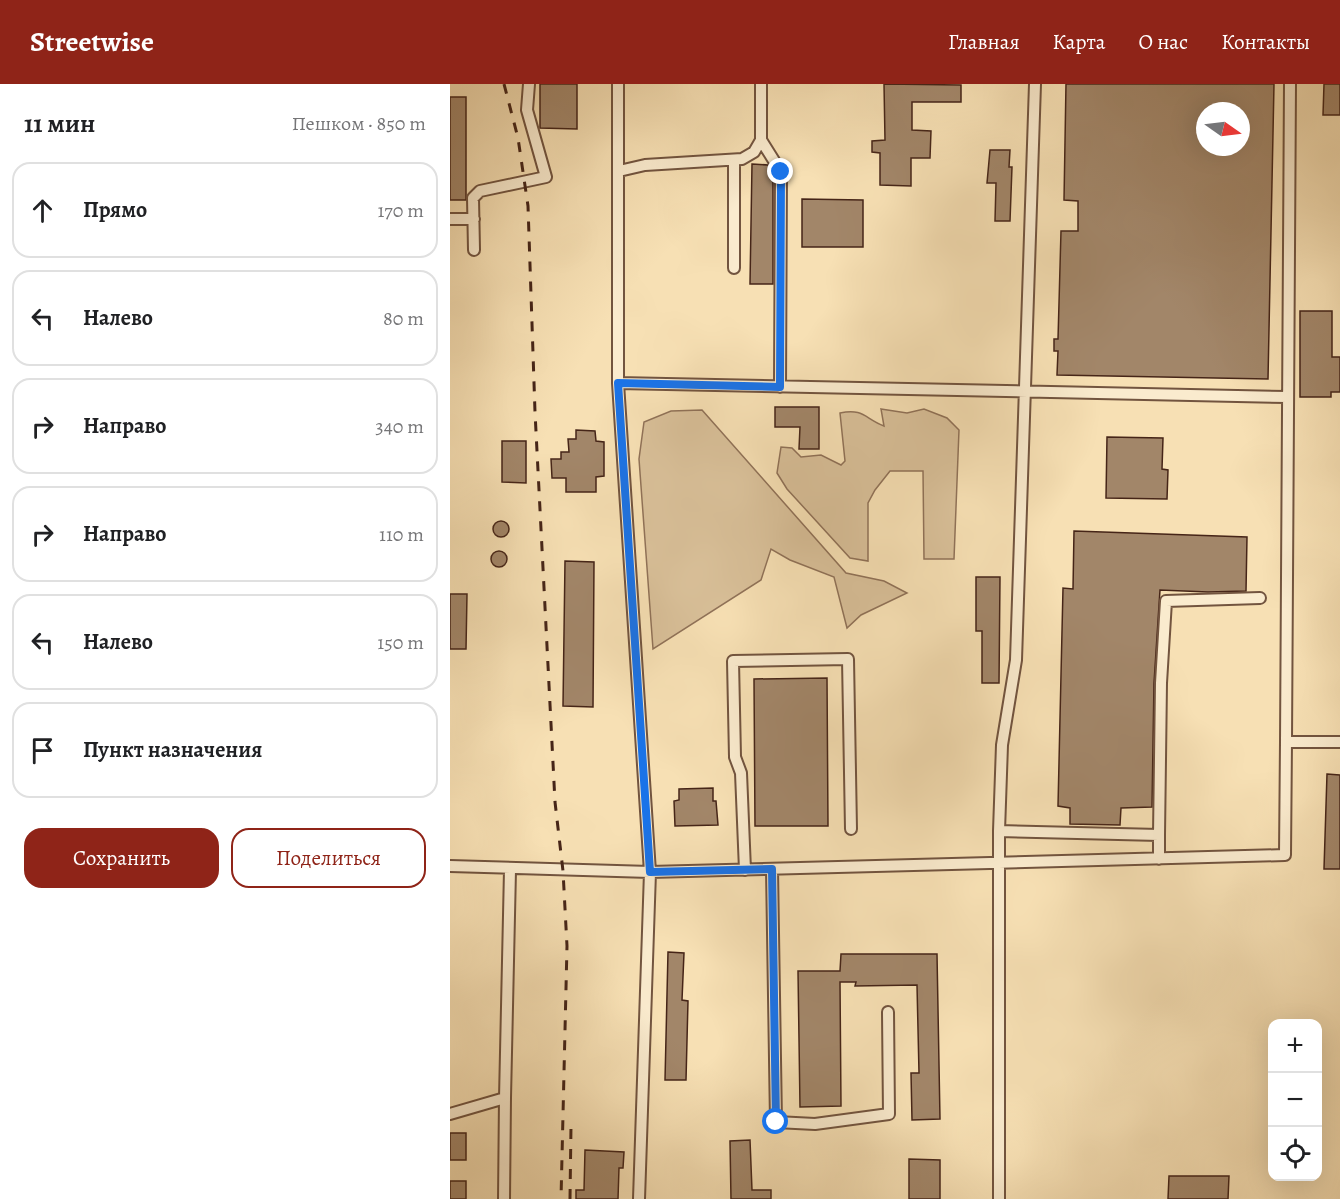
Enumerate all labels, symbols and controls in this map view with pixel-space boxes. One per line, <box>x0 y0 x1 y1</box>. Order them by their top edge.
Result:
text: Streetwise <box>30 23 154 61</box>
text: Главная <box>948 28 1020 56</box>
text: Карта <box>1053 28 1105 56</box>
text: О нас <box>1138 28 1188 56</box>
text: Контакты <box>1221 28 1310 56</box>
north arrow <box>1196 102 1250 156</box>
text: 11 мин <box>24 106 95 141</box>
text: Пешком · 850 m <box>292 110 426 137</box>
route end <box>767 158 793 184</box>
icon: ahead <box>26 194 59 227</box>
text: Прямо <box>83 195 147 225</box>
text: 170 m <box>378 197 424 224</box>
icon: left <box>26 302 59 335</box>
text: Налево <box>83 303 153 333</box>
text: 80 m <box>383 305 424 332</box>
icon: right <box>26 410 59 443</box>
text: Направо <box>83 411 166 441</box>
text: 340 m <box>375 413 424 440</box>
icon: right <box>26 518 59 551</box>
text: Направо <box>83 519 166 549</box>
text: 110 m <box>379 521 424 548</box>
icon: left <box>26 626 59 659</box>
text: Налево <box>83 627 153 657</box>
text: 150 m <box>377 629 424 656</box>
icon: arrive <box>26 734 59 767</box>
text: Пункт назначения <box>83 735 262 765</box>
button: Сохранить <box>24 828 219 888</box>
button: Поделиться <box>231 828 426 888</box>
map controls <box>1268 1019 1322 1181</box>
button: + <box>1268 1019 1322 1073</box>
button: − <box>1268 1073 1322 1127</box>
route start <box>762 1108 788 1134</box>
button: locate <box>1268 1127 1322 1181</box>

